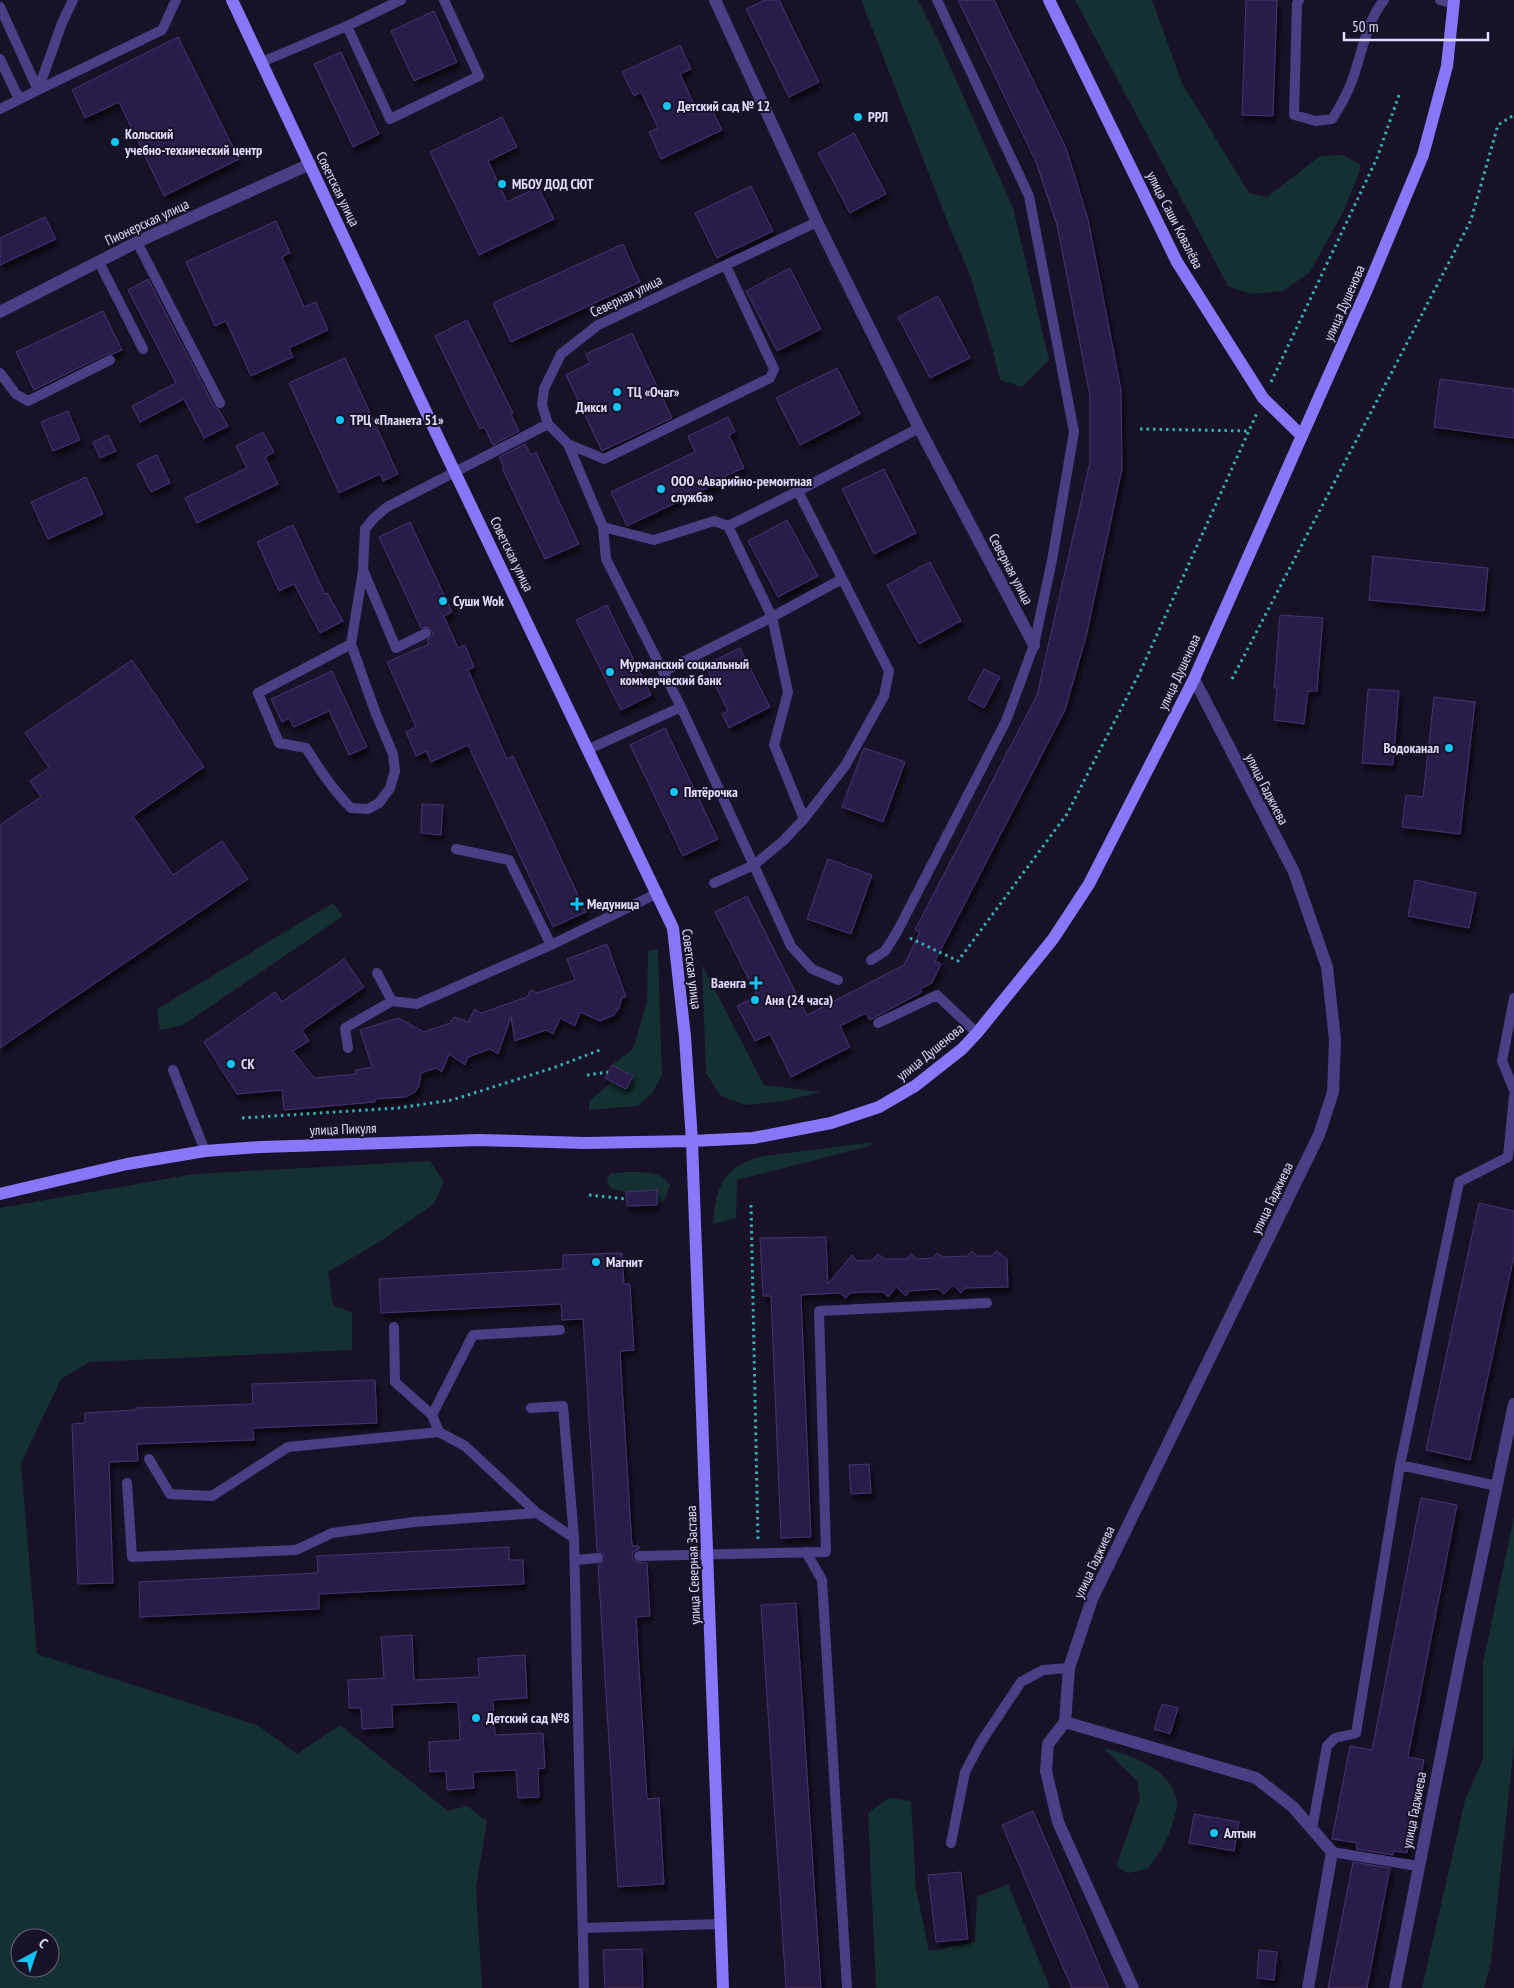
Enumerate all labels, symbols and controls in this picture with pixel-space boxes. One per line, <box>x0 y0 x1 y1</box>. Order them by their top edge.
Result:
scale bar <box>1344 10 1488 42</box>
text: 50 m <box>1352 17 1378 36</box>
place label: Детский сад № 12 <box>677 97 770 115</box>
marker: Детский сад № 12 <box>661 100 673 112</box>
place label: РРЛ <box>868 108 888 126</box>
marker: РРЛ <box>852 111 864 123</box>
place label: Кольский учебно-технический центр <box>124 125 262 159</box>
marker: Кольский учебно-технический центр <box>109 136 121 148</box>
street label: Советская улица <box>312 149 364 229</box>
street label: улица Саши Ковалёва <box>1143 168 1207 272</box>
place label: МБОУ ДОД СЮТ <box>512 175 594 193</box>
marker: МБОУ ДОД СЮТ <box>496 178 508 190</box>
street label: Пионерская улица <box>102 195 192 249</box>
street label: улица Душенова <box>1319 262 1369 344</box>
street label: Северная улица <box>587 271 665 321</box>
place label: ТЦ «Очаг» <box>627 383 680 401</box>
marker: ТЦ «Очаг» <box>611 386 623 398</box>
place label: Дикси <box>576 398 607 416</box>
marker: Дикси <box>611 401 623 413</box>
place label: ТРЦ «Планета 51» <box>350 411 444 429</box>
marker: ТРЦ «Планета 51» <box>334 414 346 426</box>
place label: ООО «Аварийно-ремонтная служба» <box>671 472 812 506</box>
marker: ООО «Аварийно-ремонтная служба» <box>655 483 667 495</box>
street label: Советская улица <box>486 514 538 594</box>
street label: Северная улица <box>985 530 1037 608</box>
place label: Суши Wok <box>453 592 504 610</box>
marker: Суши Wok <box>437 595 449 607</box>
street label: улица Душенова <box>1154 631 1204 713</box>
place label: Мурманский социальный коммерческий банк <box>620 655 749 689</box>
marker: Мурманский социальный коммерческий банк <box>604 666 616 678</box>
place label: Водоканал <box>1383 739 1439 757</box>
marker: Водоканал <box>1443 742 1455 754</box>
street label: улица Гаджиева <box>1241 750 1293 828</box>
place label: Пятёрочка <box>684 783 738 801</box>
marker: Пятёрочка <box>668 786 680 798</box>
place label: Медуница <box>587 895 639 913</box>
marker: Медуница <box>571 898 583 910</box>
street label: Советская улица <box>678 928 706 1010</box>
place label: Ваенга <box>711 974 746 992</box>
marker: Ваенга <box>750 977 762 989</box>
place label: Аня (24 часа) <box>764 991 833 1009</box>
marker: Аня (24 часа) <box>749 994 761 1006</box>
street label: улица Душенова <box>893 1019 967 1085</box>
place label: СК <box>241 1055 255 1073</box>
marker: СК <box>225 1058 237 1070</box>
street label: улица Пикуля <box>309 1119 377 1139</box>
street label: улица Гаджиева <box>1247 1159 1297 1237</box>
place label: Магнит <box>606 1253 643 1271</box>
marker: Магнит <box>590 1256 602 1268</box>
street label: улица Северная Застава <box>682 1505 704 1625</box>
street label: улица Гаджиева <box>1069 1523 1119 1601</box>
place label: Детский сад №8 <box>486 1709 570 1727</box>
marker: Детский сад №8 <box>470 1712 482 1724</box>
street label: улица Гаджиева <box>1398 1770 1430 1850</box>
place label: Алтын <box>1223 1824 1256 1842</box>
marker: Алтын <box>1208 1827 1220 1839</box>
north arrow <box>10 1928 60 1978</box>
text: С <box>35 1934 52 1952</box>

